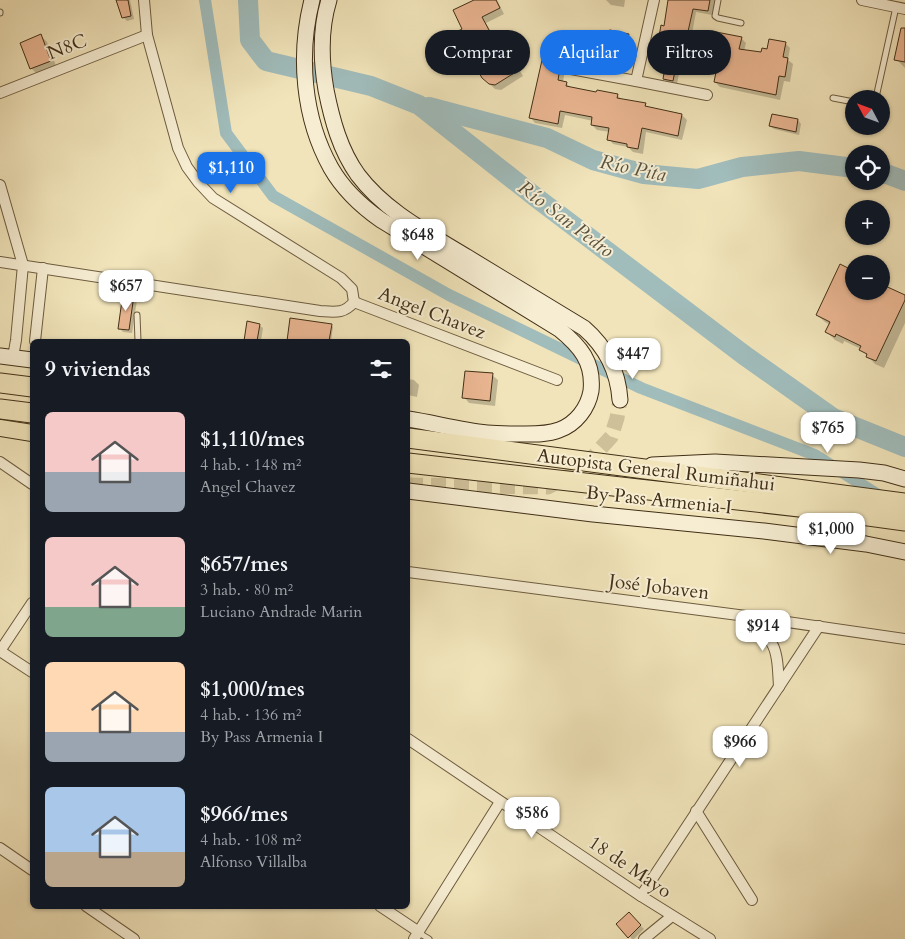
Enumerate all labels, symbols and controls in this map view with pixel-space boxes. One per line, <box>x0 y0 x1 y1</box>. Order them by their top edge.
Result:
street label: N8C <box>43 28 91 66</box>
chip: Comprar <box>425 30 530 75</box>
chip: Alquilar <box>540 30 637 75</box>
chip: Filtros <box>647 30 731 75</box>
north arrow <box>845 90 890 135</box>
map controls <box>845 90 890 300</box>
button: locate <box>845 145 890 190</box>
water label: Río Pita <box>597 148 669 188</box>
pin: $1,110 <box>190 152 272 194</box>
text: $1,110 <box>208 157 254 179</box>
water label: Río San Pedro <box>513 174 619 264</box>
button: + <box>845 200 890 245</box>
pin: $648 <box>388 218 448 261</box>
text: $648 <box>402 224 434 246</box>
button: − <box>845 255 890 300</box>
pin: $657 <box>96 270 156 312</box>
text: $657 <box>110 275 142 297</box>
street label: Angel Chavez <box>374 281 490 346</box>
pin: $447 <box>603 338 663 380</box>
text: $447 <box>617 343 649 365</box>
text: 9 viviendas <box>45 355 151 384</box>
icon: filters <box>367 355 395 383</box>
pin: $765 <box>798 412 858 454</box>
text: $765 <box>812 417 844 439</box>
text: $1,110/mes <box>200 425 305 454</box>
icon: home <box>85 432 145 492</box>
street label: Autopista General Rumiñahui <box>535 442 777 498</box>
text: 4 hab. · 148 m² <box>200 454 301 476</box>
text: Angel Chavez <box>200 476 296 498</box>
street label: By Pass Armenia I <box>585 479 733 521</box>
pin: $1,000 <box>790 512 872 555</box>
text: $1,000 <box>808 518 854 540</box>
text: $657/mes <box>200 550 288 579</box>
icon: home <box>85 557 145 617</box>
street label: José Jobaven <box>604 568 711 606</box>
text: 3 hab. · 80 m² <box>200 579 293 601</box>
text: Luciano Andrade Marin <box>200 601 362 623</box>
pin: $914 <box>733 610 793 652</box>
text: $914 <box>747 615 779 637</box>
text: $1,000/mes <box>200 675 305 704</box>
icon: home <box>85 682 145 742</box>
text: 4 hab. · 136 m² <box>200 704 301 726</box>
text: By Pass Armenia I <box>200 726 323 748</box>
pin: $966 <box>710 726 770 768</box>
text: $966 <box>724 731 756 753</box>
pin: $586 <box>502 796 562 839</box>
text: $966/mes <box>200 800 288 829</box>
text: $586 <box>516 802 548 824</box>
icon: home <box>85 807 145 867</box>
text: 4 hab. · 108 m² <box>200 829 301 851</box>
street label: 18 de Mayo <box>583 830 677 904</box>
text: Alfonso Villalba <box>200 851 307 873</box>

